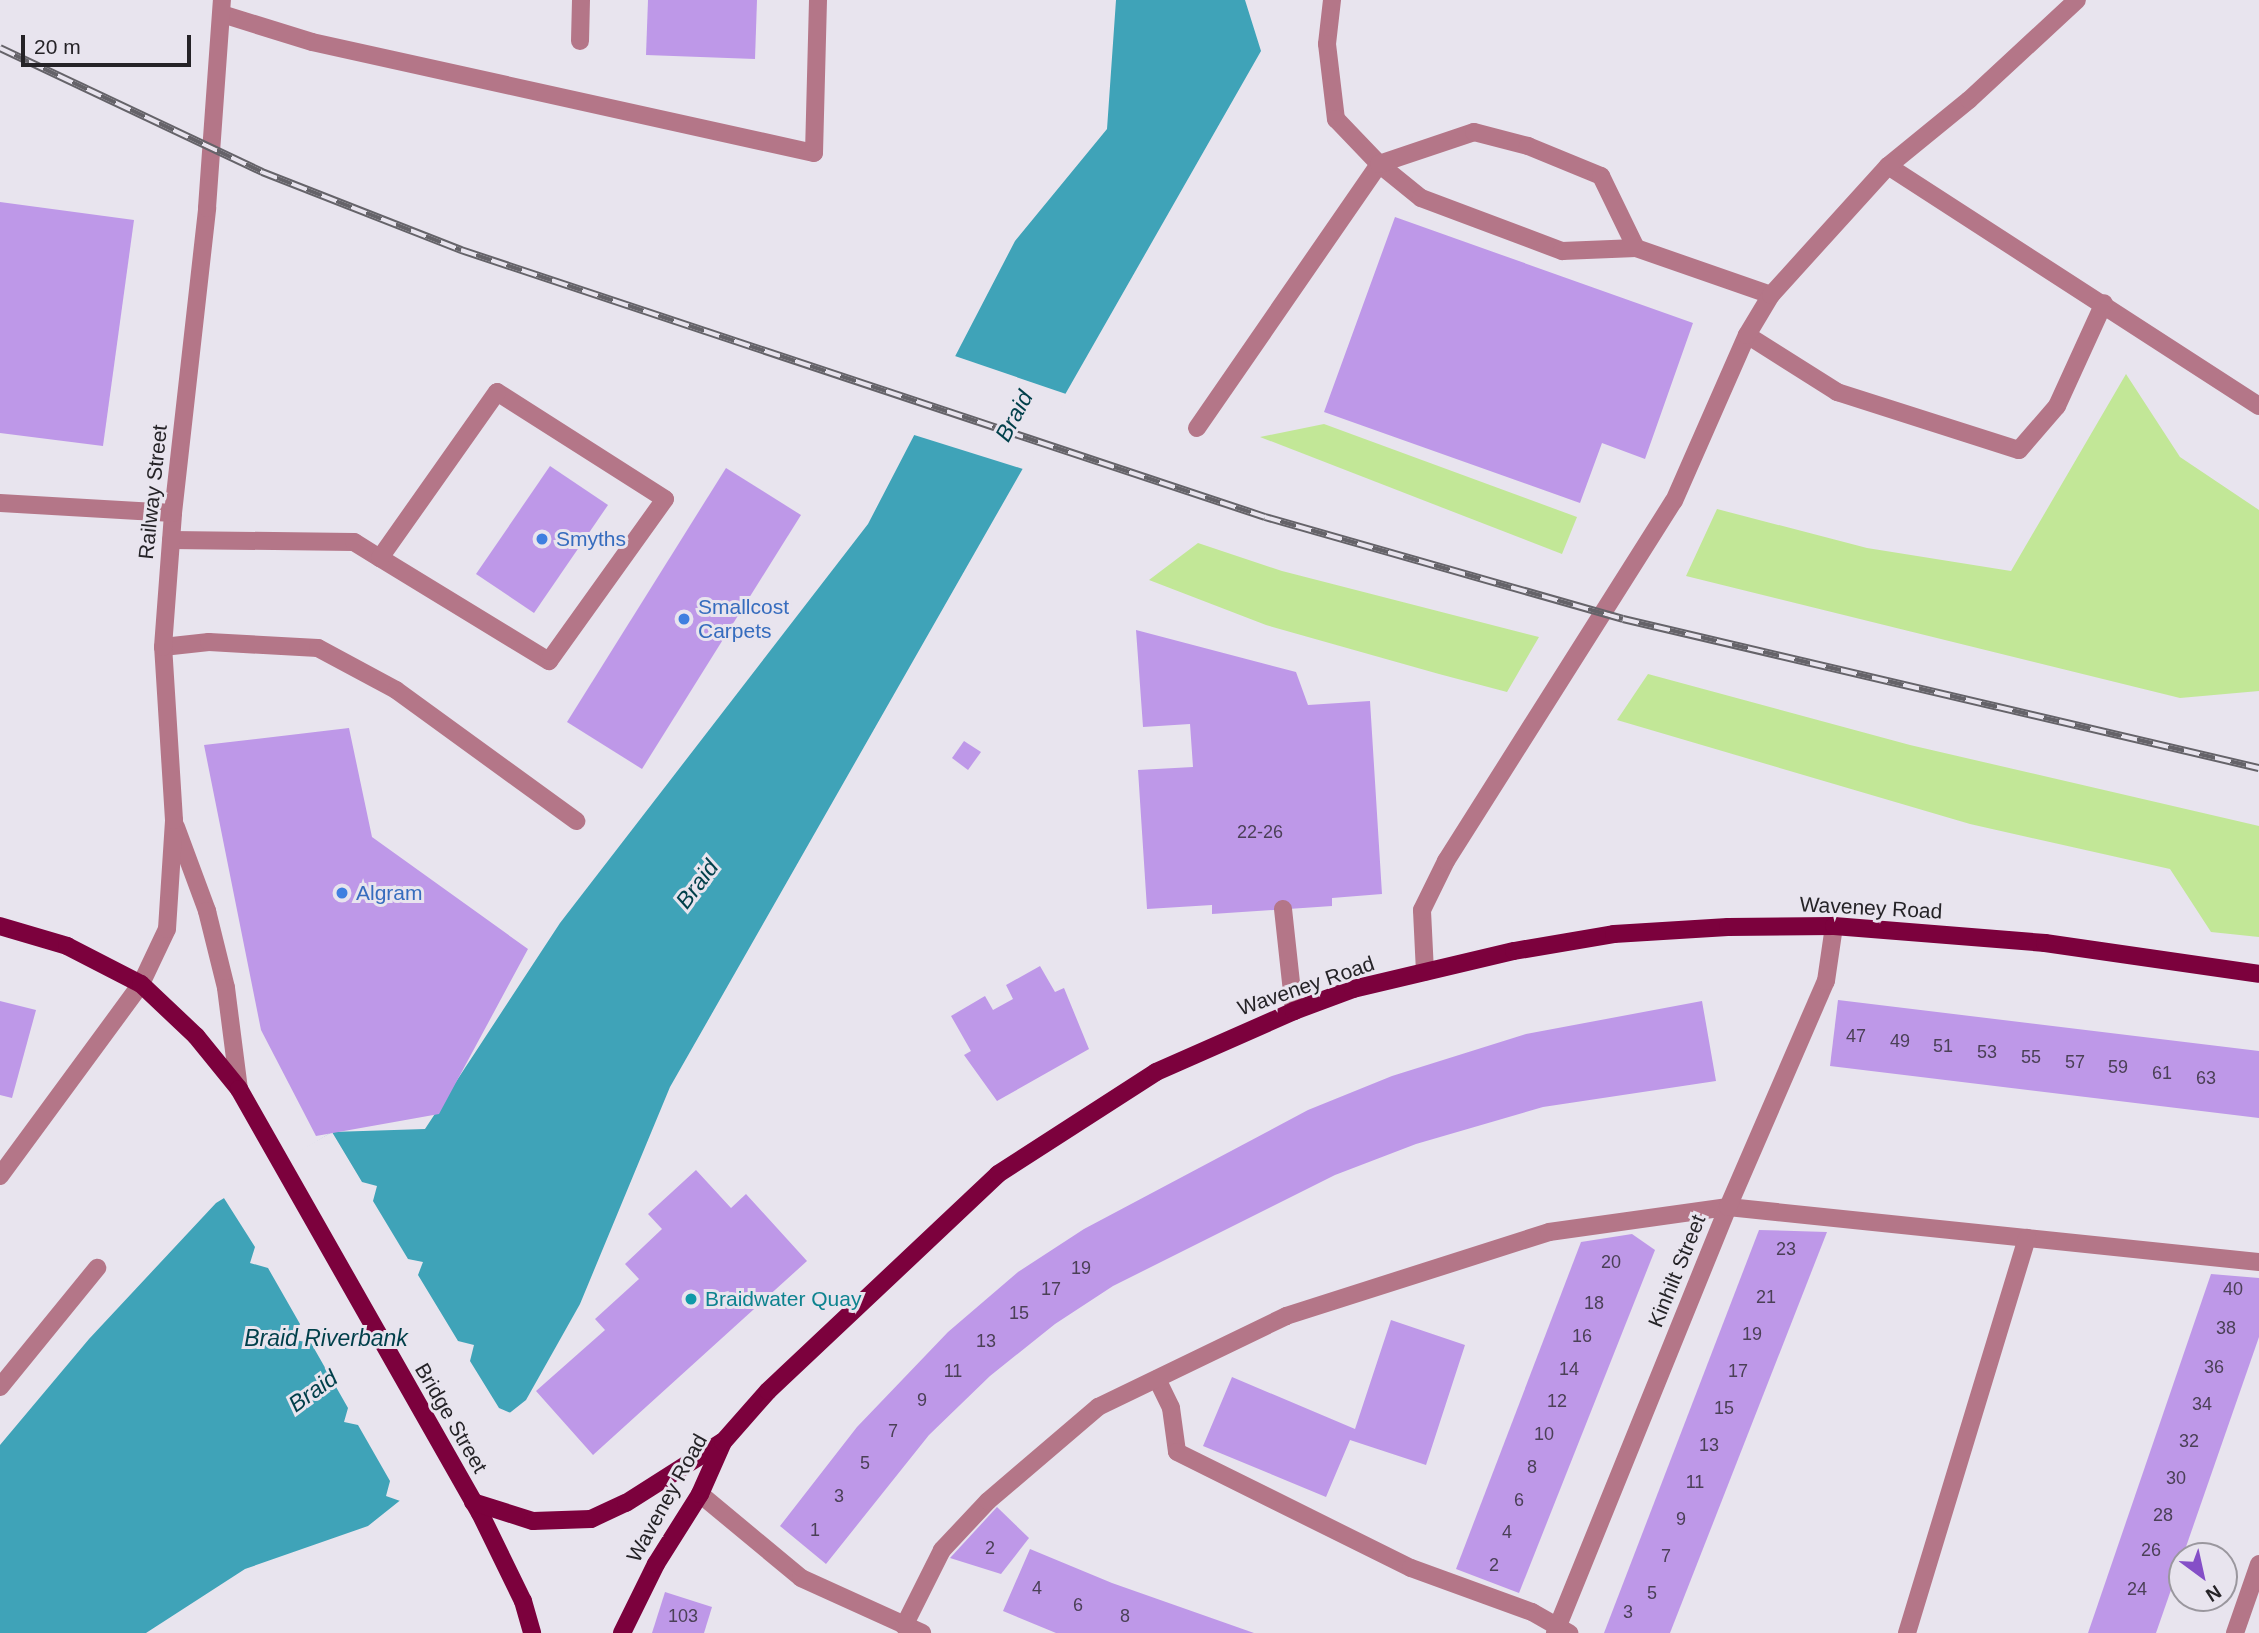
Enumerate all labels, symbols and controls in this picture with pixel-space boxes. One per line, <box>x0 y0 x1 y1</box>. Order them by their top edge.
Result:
scale bar <box>24 21 194 65</box>
text: 20 m <box>34 35 81 58</box>
water label: Braid <box>989 386 1039 446</box>
street label: Railway Street <box>133 423 173 561</box>
place label: Smyths <box>556 526 626 552</box>
marker: Smyths <box>534 531 550 547</box>
place label: Smallcost Carpets <box>698 594 789 644</box>
marker: Smallcost Carpets <box>676 611 692 627</box>
house number: 22-26 <box>1237 821 1283 843</box>
water label: Braid <box>670 854 724 914</box>
place label: Algram <box>356 880 423 906</box>
marker: Algram <box>334 885 350 901</box>
street label: Waveney Road <box>1799 892 1943 924</box>
street label: Waveney Road <box>1234 951 1378 1021</box>
house number: 47 <box>1846 1025 1866 1047</box>
house number: 49 <box>1890 1030 1910 1052</box>
house number: 51 <box>1933 1035 1953 1057</box>
house number: 53 <box>1977 1041 1997 1063</box>
house number: 55 <box>2021 1046 2041 1068</box>
house number: 57 <box>2065 1051 2085 1073</box>
house number: 59 <box>2108 1056 2128 1078</box>
house number: 61 <box>2152 1062 2172 1084</box>
house number: 63 <box>2196 1067 2216 1089</box>
street label: Kinhilt Street <box>1643 1211 1711 1331</box>
house number: 23 <box>1776 1238 1796 1260</box>
house number: 20 <box>1601 1251 1621 1273</box>
house number: 19 <box>1071 1257 1091 1279</box>
house number: 17 <box>1041 1278 1061 1300</box>
house number: 40 <box>2223 1278 2243 1300</box>
place label: Braidwater Quay <box>705 1286 861 1312</box>
house number: 21 <box>1756 1286 1776 1308</box>
marker: Braidwater Quay <box>683 1291 699 1307</box>
house number: 18 <box>1584 1292 1604 1314</box>
house number: 15 <box>1009 1302 1029 1324</box>
house number: 38 <box>2216 1317 2236 1339</box>
house number: 19 <box>1742 1323 1762 1345</box>
water label: Braid Riverbank <box>244 1324 408 1352</box>
house number: 16 <box>1572 1325 1592 1347</box>
house number: 13 <box>976 1330 996 1352</box>
house number: 36 <box>2204 1356 2224 1378</box>
house number: 14 <box>1559 1358 1579 1380</box>
street label: Bridge Street <box>409 1359 493 1477</box>
house number: 11 <box>944 1360 962 1382</box>
house number: 17 <box>1728 1360 1748 1382</box>
water label: Braid <box>283 1364 343 1418</box>
house number: 9 <box>917 1389 927 1411</box>
house number: 12 <box>1547 1390 1567 1412</box>
house number: 34 <box>2192 1393 2212 1415</box>
house number: 15 <box>1714 1397 1734 1419</box>
house number: 7 <box>888 1420 898 1442</box>
house number: 10 <box>1534 1423 1554 1445</box>
street label: Waveney Road <box>621 1429 713 1567</box>
house number: 32 <box>2179 1430 2199 1452</box>
house number: 13 <box>1699 1434 1719 1456</box>
house number: 5 <box>860 1452 870 1474</box>
house number: 8 <box>1527 1456 1537 1478</box>
house number: 30 <box>2166 1467 2186 1489</box>
house number: 11 <box>1686 1471 1704 1493</box>
house number: 3 <box>834 1485 844 1507</box>
house number: 6 <box>1514 1489 1524 1511</box>
house number: 28 <box>2153 1504 2173 1526</box>
house number: 9 <box>1676 1508 1686 1530</box>
house number: 1 <box>810 1519 820 1541</box>
house number: 4 <box>1502 1521 1512 1543</box>
house number: 2 <box>985 1537 995 1559</box>
house number: 26 <box>2141 1539 2161 1561</box>
north arrow <box>2168 1542 2238 1612</box>
house number: 7 <box>1661 1545 1671 1567</box>
house number: 2 <box>1489 1554 1499 1576</box>
house number: 4 <box>1032 1577 1042 1599</box>
house number: 24 <box>2127 1578 2147 1600</box>
text: N <box>2202 1581 2225 1606</box>
house number: 5 <box>1647 1582 1657 1604</box>
house number: 6 <box>1073 1594 1083 1616</box>
house number: 3 <box>1623 1601 1633 1623</box>
house number: 103 <box>668 1605 698 1627</box>
house number: 8 <box>1120 1605 1130 1627</box>

